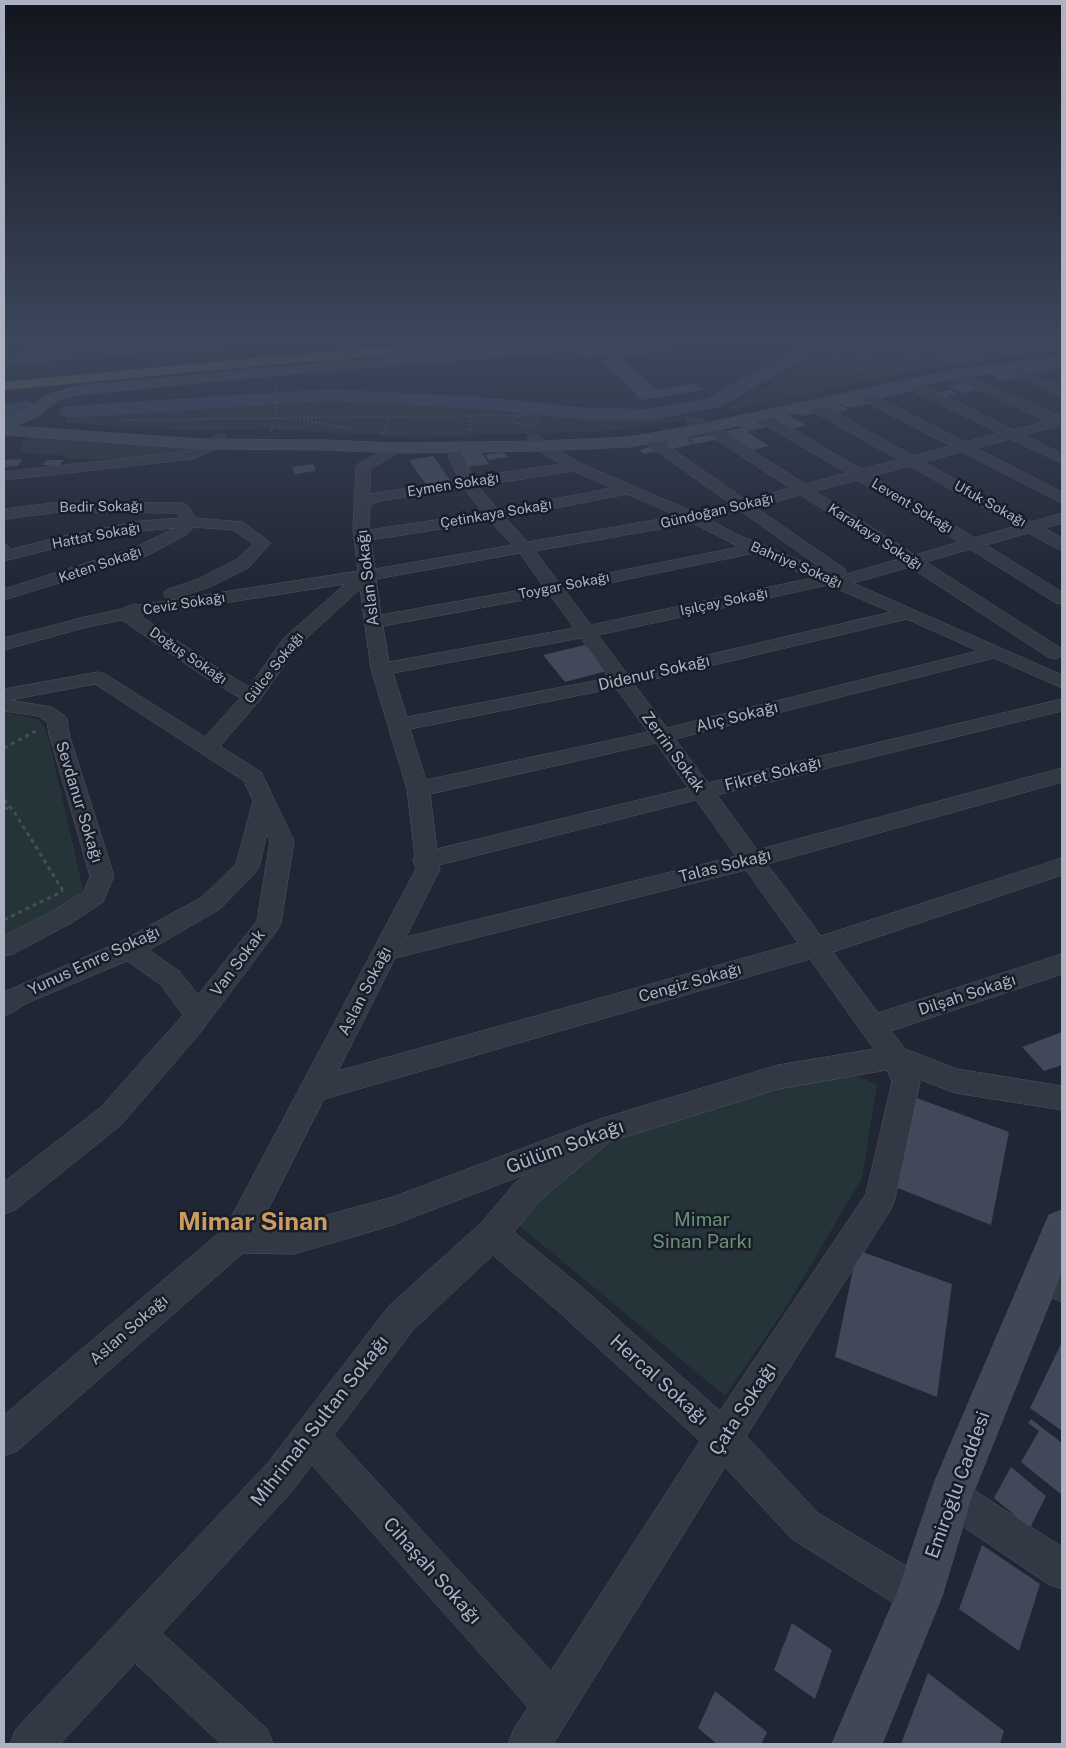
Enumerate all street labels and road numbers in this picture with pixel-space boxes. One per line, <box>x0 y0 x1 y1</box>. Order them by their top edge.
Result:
street label: Eymen Sokağı <box>406 469 500 501</box>
street label: Levent Sokağı <box>868 475 956 537</box>
street label: Ufuk Sokağı <box>951 477 1029 531</box>
street label: Gündoğan Sokağı <box>659 490 775 532</box>
street label: Çetinkaya Sokağı <box>439 496 553 532</box>
street label: Bedir Sokağı <box>59 498 143 516</box>
street label: Karakaya Sokağı <box>825 500 925 574</box>
street label: Hattat Sokağı <box>51 519 141 553</box>
street label: Aslan Sokağı <box>353 529 383 627</box>
street label: Bahriye Sokağı <box>748 538 844 592</box>
street label: Keten Sokağı <box>56 543 144 587</box>
street label: Toygar Sokağı <box>517 569 611 603</box>
street label: Işılçay Sokağı <box>679 585 769 619</box>
street label: Ceviz Sokağı <box>142 589 226 619</box>
street label: Doğuş Sokağı <box>146 624 230 688</box>
street label: Gülce Sokağı <box>241 629 307 707</box>
street label: Didenur Sokağı <box>596 651 712 695</box>
street label: Alıç Sokağı <box>694 698 780 736</box>
street label: Zerrin Sokak <box>637 708 709 796</box>
street label: Sevdanur Sokağı <box>51 739 107 865</box>
street label: Fikret Sokağı <box>723 753 823 795</box>
street label: Talas Sokağı <box>677 845 773 887</box>
street label: Yunus Emre Sokağı <box>25 922 163 1000</box>
street label: Van Sokak <box>207 926 269 1000</box>
street label: Aslan Sokağı <box>334 943 396 1039</box>
street label: Cengiz Sokağı <box>636 959 744 1007</box>
street label: Dilşah Sokağı <box>916 970 1018 1020</box>
street label: Gülüm Sokağı <box>503 1115 627 1179</box>
street label: Aslan Sokağı <box>86 1291 172 1369</box>
street label: Hercal Sokağı <box>605 1330 713 1430</box>
street label: Mihrimah Sultan Sokağı <box>246 1331 394 1511</box>
street label: Çata Sokağı <box>704 1358 782 1460</box>
street label: Emiroğlu Caddesi <box>921 1408 995 1562</box>
street label: Cihaşah Sokağı <box>378 1513 486 1629</box>

